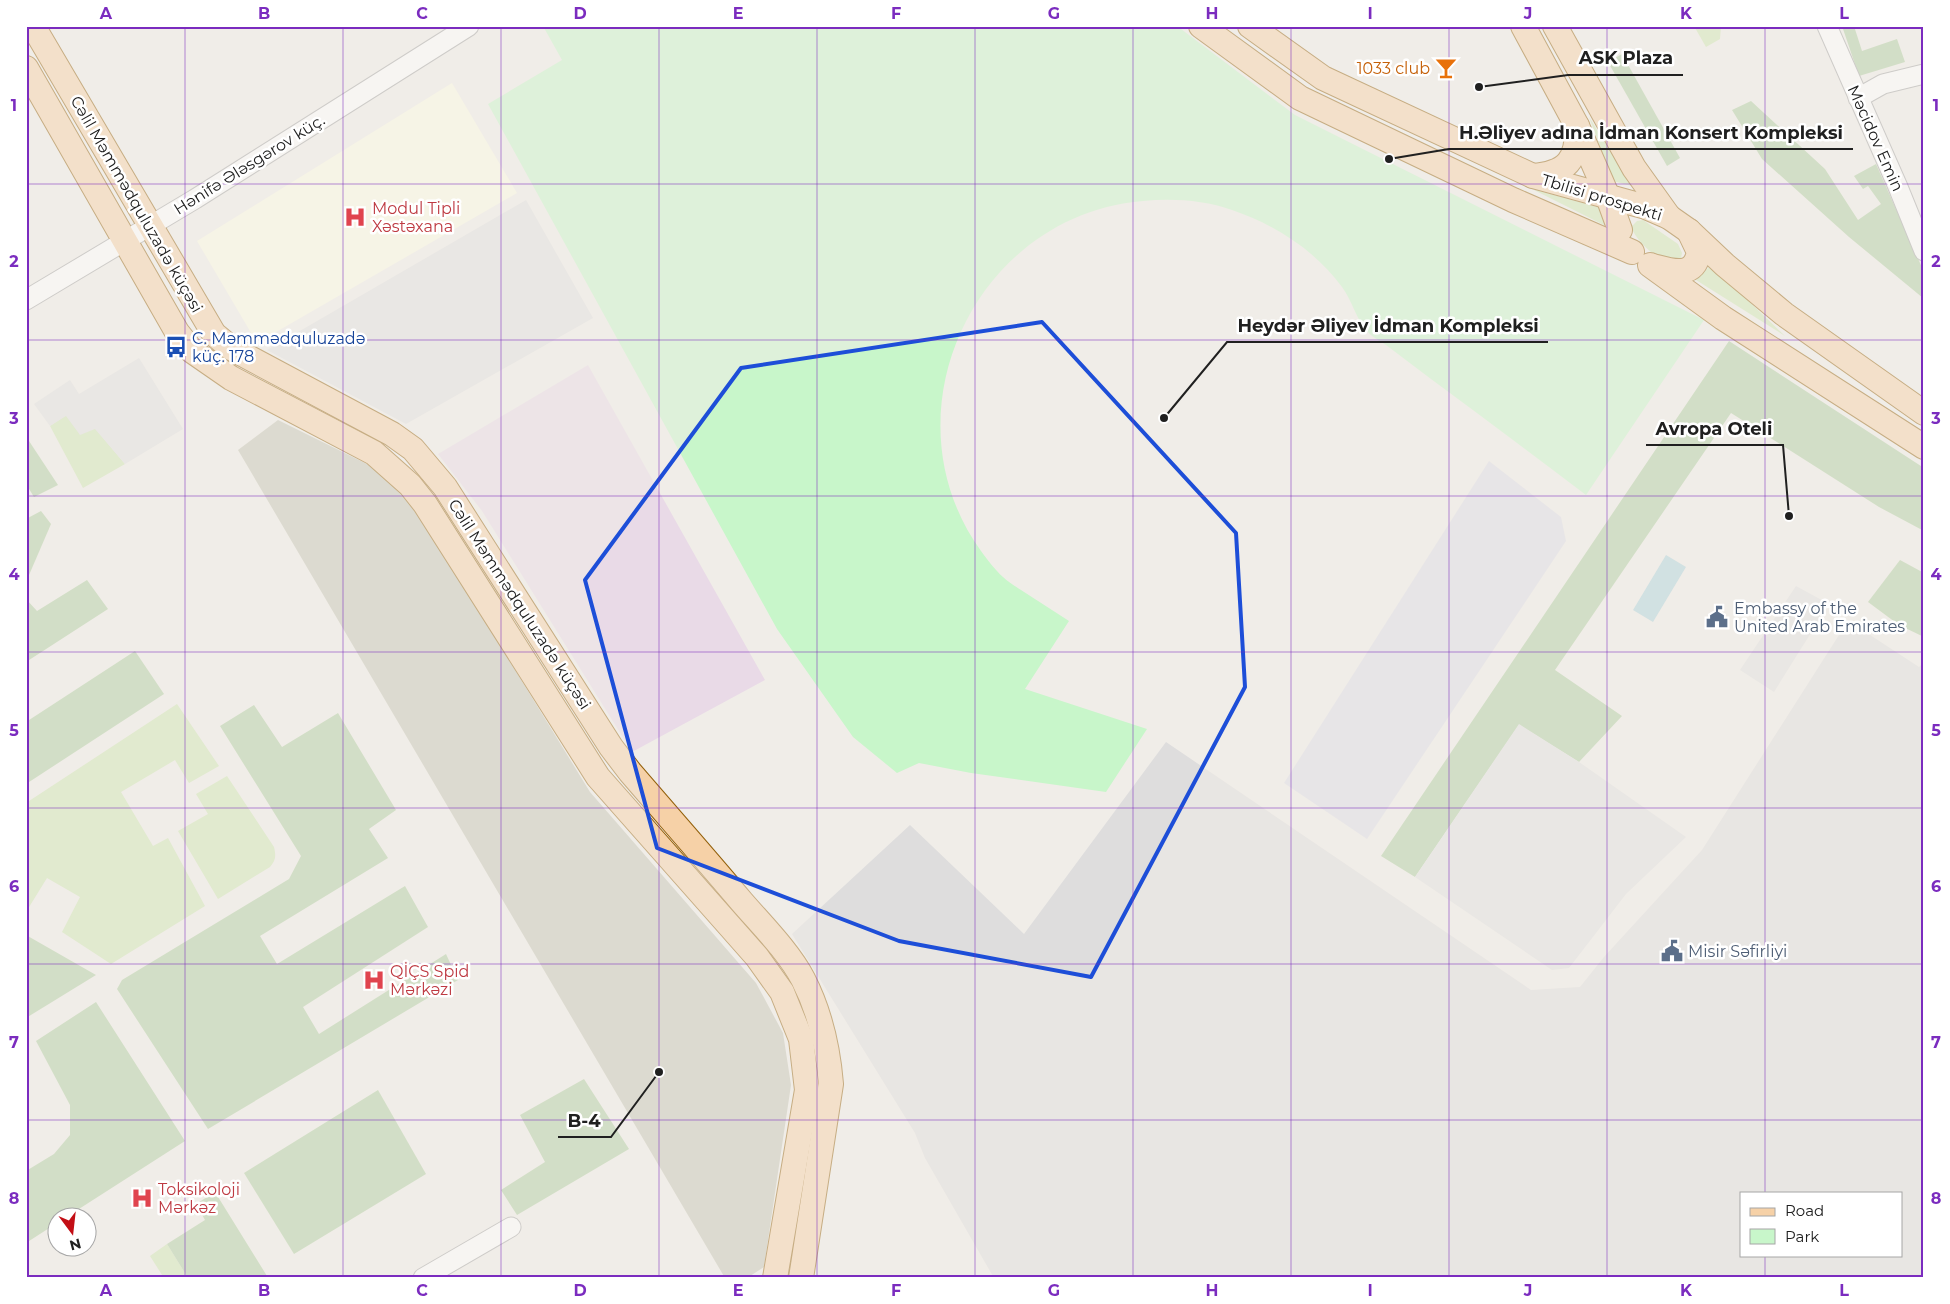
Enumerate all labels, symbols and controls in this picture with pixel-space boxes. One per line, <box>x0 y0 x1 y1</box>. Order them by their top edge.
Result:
text: A <box>99 4 113 23</box>
text: B <box>258 4 270 23</box>
text: C <box>416 4 428 23</box>
text: D <box>573 4 587 23</box>
text: E <box>733 4 743 23</box>
text: F <box>891 4 901 23</box>
text: G <box>1048 4 1060 23</box>
text: H <box>1206 4 1218 23</box>
text: I <box>1367 4 1373 23</box>
text: J <box>1523 4 1532 23</box>
text: K <box>1680 4 1693 23</box>
text: L <box>1839 4 1849 23</box>
callout: ASK Plaza <box>1568 42 1683 75</box>
text: ASK Plaza <box>1578 47 1673 69</box>
bar icon: 1033 club <box>1433 55 1459 81</box>
place label: 1033 club <box>1357 59 1430 78</box>
street label: Məcidov Emin <box>1844 82 1907 194</box>
street label: Cəlil Məmmədquluzadə küçəsi <box>67 93 207 316</box>
text: 1 <box>11 96 17 115</box>
text: 1 <box>1933 96 1939 115</box>
street label: Hənifə Ələsgərov küç. <box>170 110 328 219</box>
callout: H.Əliyev adına İdman Konsert Kompleksi <box>1449 116 1853 149</box>
text: H.Əliyev adına İdman Konsert Kompleksi <box>1459 122 1843 144</box>
street label: Tbilisi prospekti <box>1539 170 1664 225</box>
place label: Modul Tipli Xəstəxana <box>372 199 460 236</box>
hospital icon: Modul Tipli Xəstəxana <box>342 204 368 230</box>
text: 2 <box>9 252 19 271</box>
text: 2 <box>1931 252 1941 271</box>
callout: Heydər Əliyev İdman Kompleksi <box>1227 309 1548 342</box>
text: Heydər Əliyev İdman Kompleksi <box>1237 315 1539 337</box>
place label: C. Məmmədquluzadə küç. 178 <box>192 329 365 366</box>
bus stop icon: C. Məmmədquluzadə küç. 178 <box>163 334 189 360</box>
text: 3 <box>8 409 19 428</box>
text: 3 <box>1930 409 1941 428</box>
callout: Avropa Oteli <box>1646 412 1783 445</box>
text: Avropa Oteli <box>1655 418 1772 440</box>
street label: Cəlil Məmmədquluzadə küçəsi <box>444 496 595 713</box>
text: 4 <box>8 565 20 584</box>
text: 4 <box>1930 565 1942 584</box>
place label: Embassy of the United Arab Emirates <box>1734 599 1905 636</box>
public building icon: Embassy of the United Arab Emirates <box>1704 604 1730 630</box>
text: 5 <box>9 721 19 740</box>
text: 5 <box>1931 721 1941 740</box>
text: 6 <box>9 877 19 896</box>
text: 6 <box>1931 877 1941 896</box>
public building icon: Misir Səfirliyi <box>1659 938 1685 964</box>
place label: Misir Səfirliyi <box>1688 942 1787 961</box>
place label: QİÇS Spid Mərkəzi <box>390 962 469 999</box>
hospital icon: QİÇS Spid Mərkəzi <box>361 967 387 993</box>
text: 7 <box>9 1033 19 1052</box>
text: 7 <box>1931 1033 1941 1052</box>
callout: B-4 <box>558 1104 611 1137</box>
text: B-4 <box>567 1110 601 1132</box>
place label: Toksikoloji Mərkəz <box>158 1180 240 1217</box>
hospital icon: Toksikoloji Mərkəz <box>129 1185 155 1211</box>
text: 8 <box>9 1189 19 1208</box>
text: 8 <box>1931 1189 1941 1208</box>
legend <box>1740 1192 1902 1256</box>
text: Road <box>1785 1201 1824 1220</box>
north arrow <box>48 1206 98 1256</box>
text: Park <box>1785 1227 1819 1246</box>
text: N <box>68 1234 83 1255</box>
text: A <box>99 1281 113 1300</box>
text: B <box>258 1281 270 1300</box>
text: C <box>416 1281 428 1300</box>
text: D <box>573 1281 587 1300</box>
text: E <box>733 1281 743 1300</box>
text: F <box>891 1281 901 1300</box>
text: G <box>1048 1281 1060 1300</box>
text: H <box>1206 1281 1218 1300</box>
text: I <box>1367 1281 1373 1300</box>
text: J <box>1523 1281 1532 1300</box>
text: K <box>1680 1281 1693 1300</box>
text: L <box>1839 1281 1849 1300</box>

